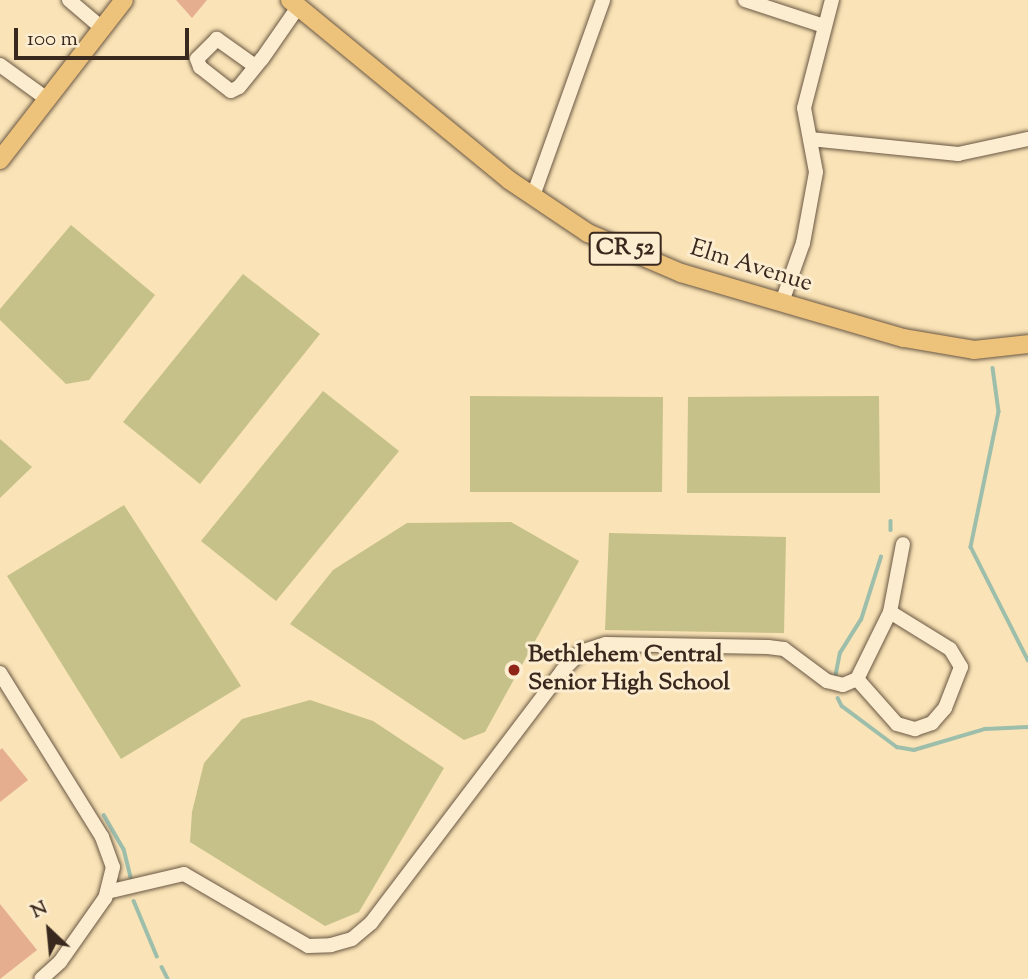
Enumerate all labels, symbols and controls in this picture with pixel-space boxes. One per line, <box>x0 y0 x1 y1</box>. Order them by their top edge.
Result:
scale bar <box>18 14 192 58</box>
text: 100 m <box>27 25 78 55</box>
road number: CR 52 <box>588 230 662 268</box>
street label: Elm Avenue <box>686 235 816 299</box>
place label: Bethlehem Central Senior High School <box>528 642 730 698</box>
marker: Bethlehem Central Senior High School <box>506 662 522 678</box>
north arrow <box>14 895 84 965</box>
text: N <box>27 895 52 926</box>

